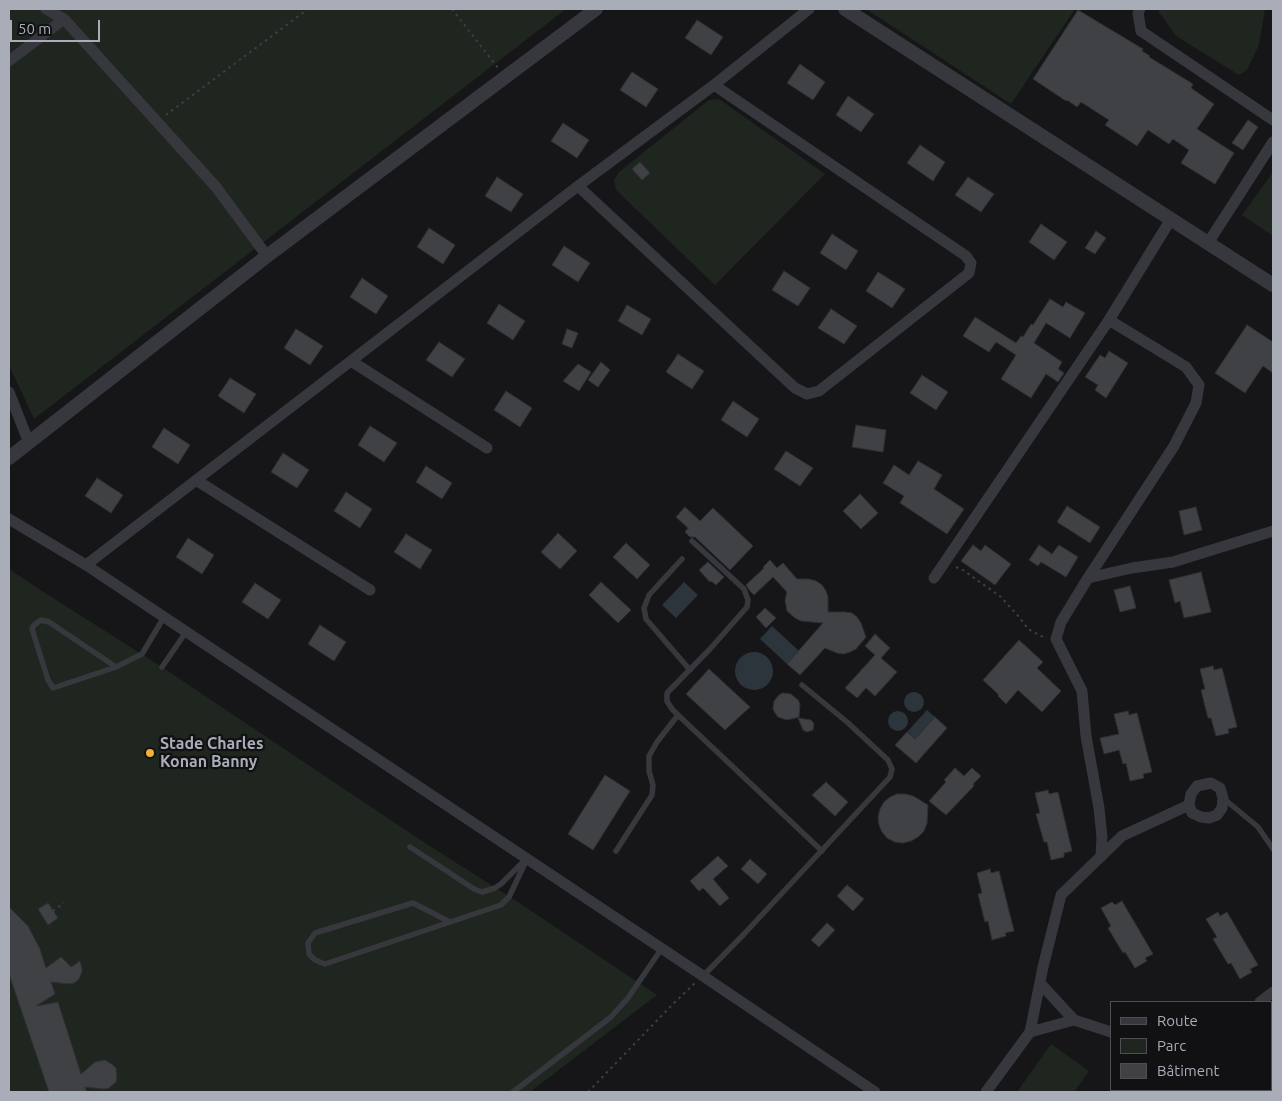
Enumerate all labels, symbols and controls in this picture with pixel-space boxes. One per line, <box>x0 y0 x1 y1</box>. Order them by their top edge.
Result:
scale bar <box>12 10 102 42</box>
text: 50 m <box>18 20 51 37</box>
place label: Stade Charles Konan Banny <box>160 734 263 772</box>
marker: Stade Charles Konan Banny <box>144 747 156 759</box>
legend <box>1110 1001 1272 1091</box>
text: Route <box>1157 1012 1198 1029</box>
text: Parc <box>1157 1037 1186 1054</box>
text: Bâtiment <box>1157 1062 1219 1079</box>

